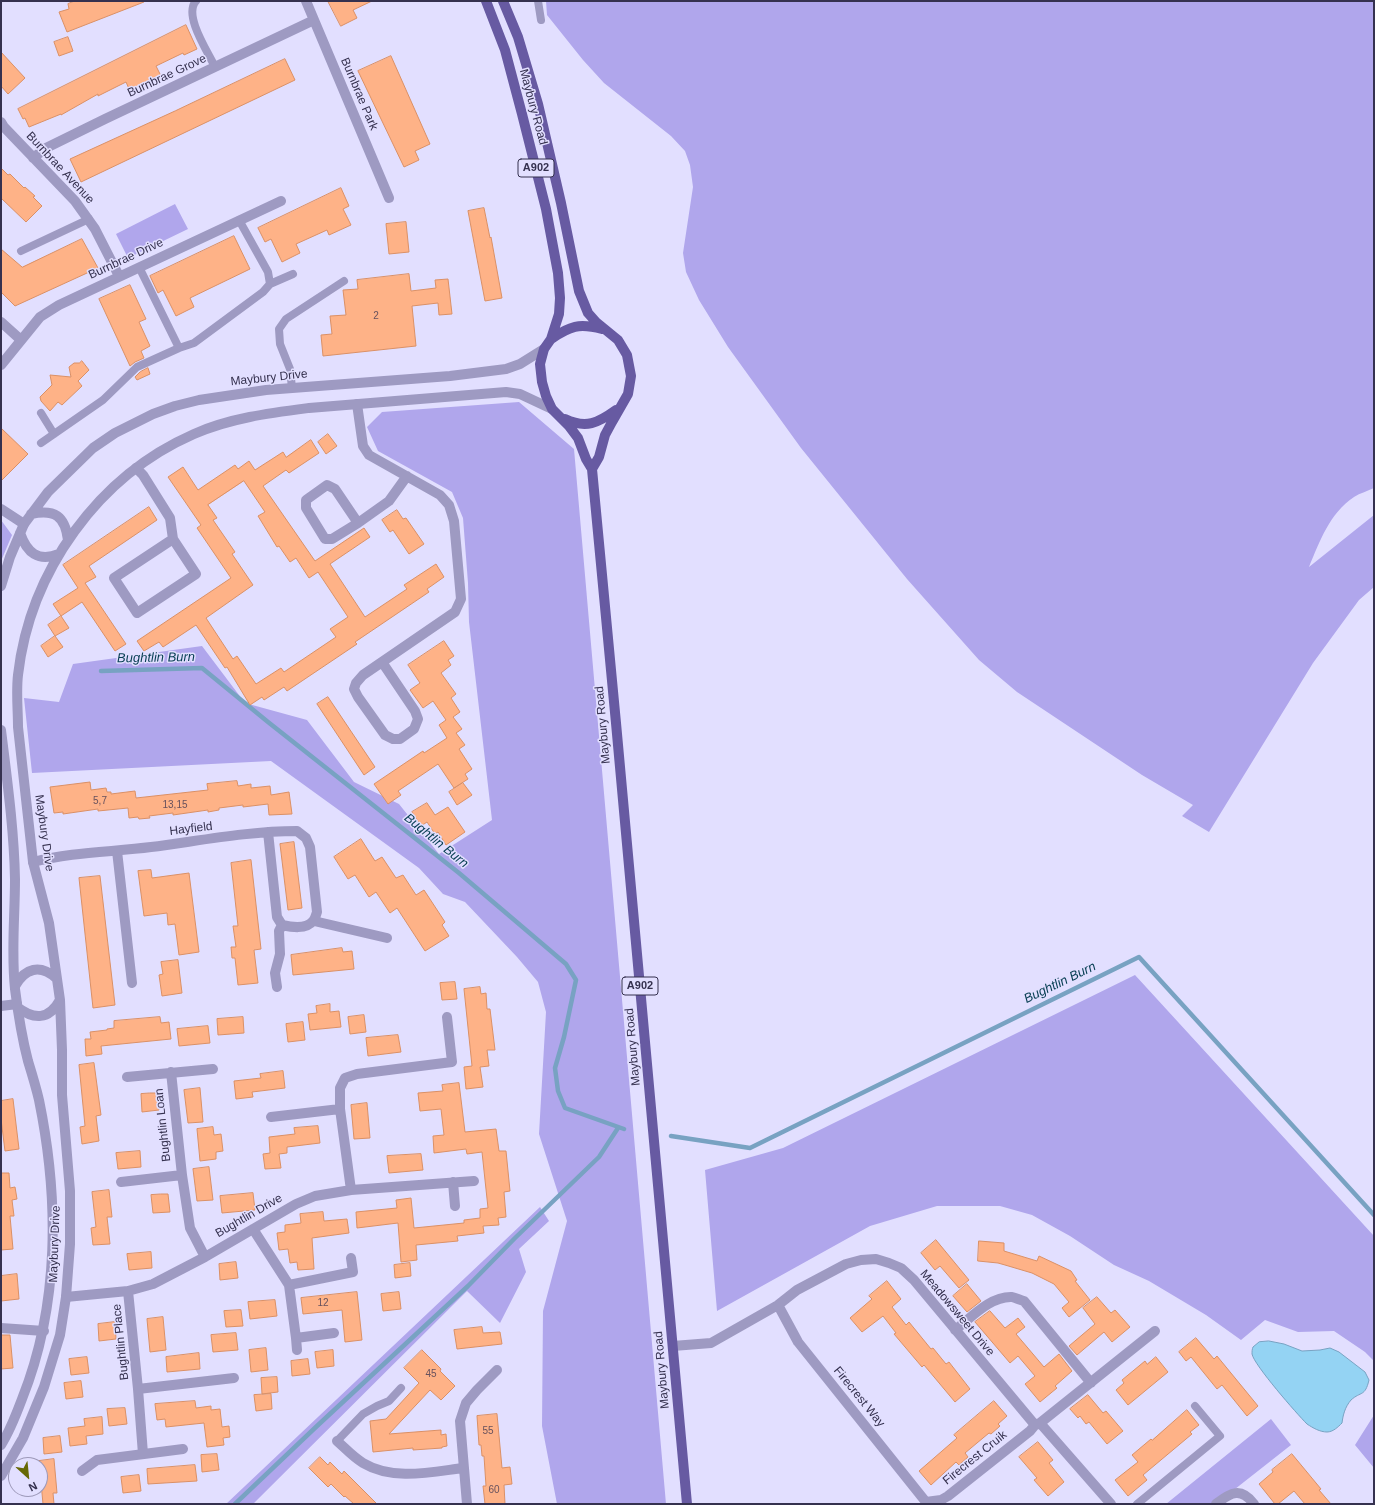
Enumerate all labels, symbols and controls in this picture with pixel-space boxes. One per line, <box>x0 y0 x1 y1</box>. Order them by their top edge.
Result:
street label: Burnbrae Grove <box>125 51 209 101</box>
street label: Burnbrae Park <box>337 56 381 132</box>
street label: Maybury Road <box>516 67 550 147</box>
street label: Burnbrae Avenue <box>23 129 97 207</box>
road number: A902 <box>518 159 554 177</box>
street label: Burnbrae Drive <box>86 235 166 283</box>
house number: 2 <box>373 310 379 322</box>
street label: Maybury Drive <box>230 367 308 389</box>
water label: Bughtlin Burn <box>117 650 195 666</box>
street label: Maybury Road <box>592 686 614 764</box>
street label: Maybury Drive <box>31 794 57 872</box>
house number: 5,7 <box>93 795 107 807</box>
house number: 13,15 <box>162 799 188 811</box>
water label: Bughtlin Burn <box>401 810 471 872</box>
street label: Hayfield <box>169 819 213 839</box>
water label: Bughtlin Burn <box>1022 959 1098 1007</box>
road number: A902 <box>622 977 658 995</box>
street label: Maybury Road <box>622 1008 644 1086</box>
street label: Bughtlin Loan <box>152 1088 174 1162</box>
street label: Bughtlin Drive <box>213 1191 285 1241</box>
street label: Maybury Drive <box>46 1205 64 1283</box>
street label: Meadowsweet Drive <box>917 1267 997 1359</box>
house number: 12 <box>317 1297 329 1309</box>
street label: Bughtlin Place <box>110 1303 132 1381</box>
street label: Maybury Road <box>651 1331 673 1409</box>
street label: Firecrest Way <box>830 1364 888 1430</box>
house number: 45 <box>425 1368 437 1380</box>
house number: 55 <box>482 1425 494 1437</box>
street label: Firecrest Cruik <box>940 1428 1010 1488</box>
north arrow <box>8 1457 48 1497</box>
text: N <box>27 1480 39 1494</box>
house number: 60 <box>488 1484 500 1496</box>

